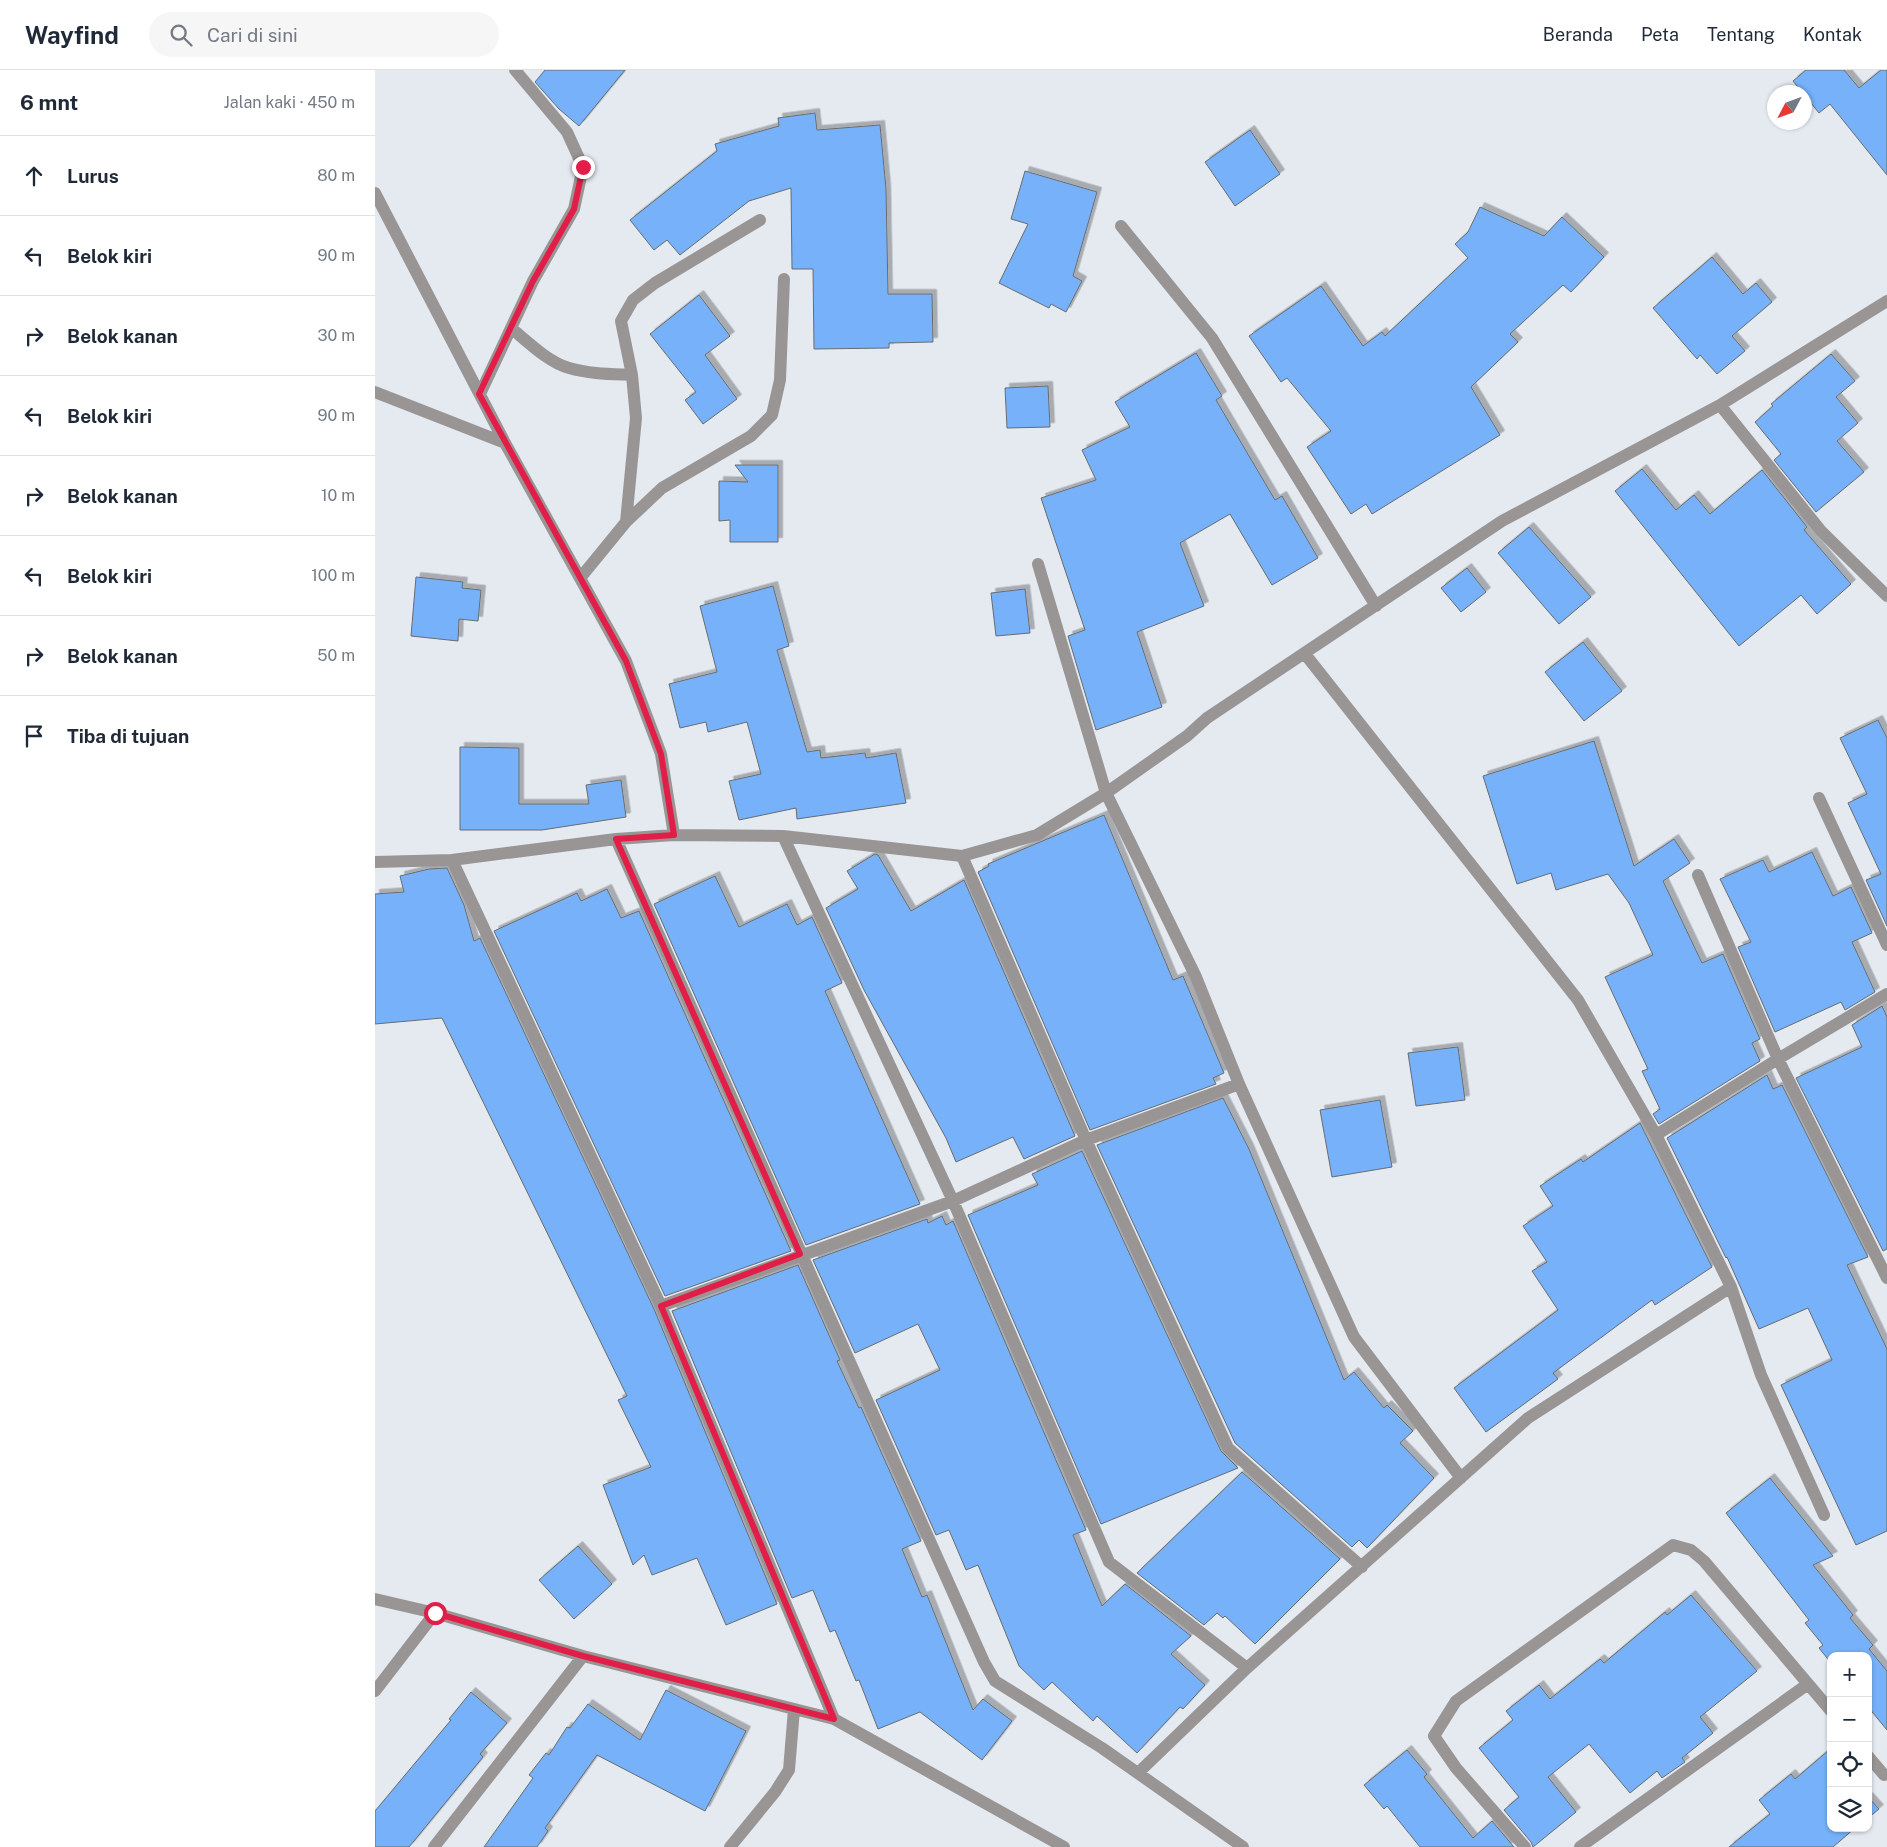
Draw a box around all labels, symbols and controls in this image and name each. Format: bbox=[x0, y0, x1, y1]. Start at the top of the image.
search box bbox=[149, 12, 499, 57]
text: Wayfind bbox=[25, 21, 119, 49]
icon: search bbox=[167, 21, 195, 49]
text: Cari di sini bbox=[207, 24, 298, 46]
text: Beranda bbox=[1543, 24, 1613, 45]
text: Peta bbox=[1641, 24, 1679, 45]
text: Tentang bbox=[1707, 24, 1775, 45]
text: Kontak bbox=[1803, 24, 1862, 45]
north arrow bbox=[1767, 85, 1812, 130]
text: 6 mnt bbox=[20, 90, 78, 115]
text: Jalan kaki · 450 m bbox=[224, 93, 355, 112]
route end bbox=[572, 156, 595, 179]
icon: ahead bbox=[20, 162, 48, 190]
text: Lurus bbox=[67, 165, 119, 187]
text: 80 m bbox=[317, 166, 355, 185]
icon: left bbox=[20, 242, 48, 270]
text: Belok kiri bbox=[67, 245, 152, 267]
text: 90 m bbox=[318, 246, 355, 265]
icon: right bbox=[20, 322, 48, 350]
text: Belok kanan bbox=[67, 325, 178, 347]
text: 30 m bbox=[318, 326, 355, 345]
icon: left bbox=[20, 402, 48, 430]
text: Belok kiri bbox=[67, 405, 152, 427]
text: 90 m bbox=[318, 406, 355, 425]
icon: right bbox=[20, 482, 48, 510]
text: Belok kanan bbox=[67, 485, 178, 507]
text: 10 m bbox=[321, 486, 355, 505]
icon: left bbox=[20, 562, 48, 590]
text: Belok kiri bbox=[67, 565, 152, 587]
text: 100 m bbox=[311, 566, 355, 585]
icon: right bbox=[20, 642, 48, 670]
text: Belok kanan bbox=[67, 645, 178, 667]
text: 50 m bbox=[317, 646, 355, 665]
icon: arrive bbox=[20, 722, 48, 750]
text: Tiba di tujuan bbox=[67, 725, 189, 747]
route start bbox=[424, 1602, 447, 1625]
map controls bbox=[1827, 1652, 1872, 1832]
button: + bbox=[1827, 1652, 1872, 1697]
button: − bbox=[1827, 1697, 1872, 1742]
button: locate bbox=[1827, 1742, 1872, 1787]
button: layers bbox=[1827, 1787, 1872, 1832]

